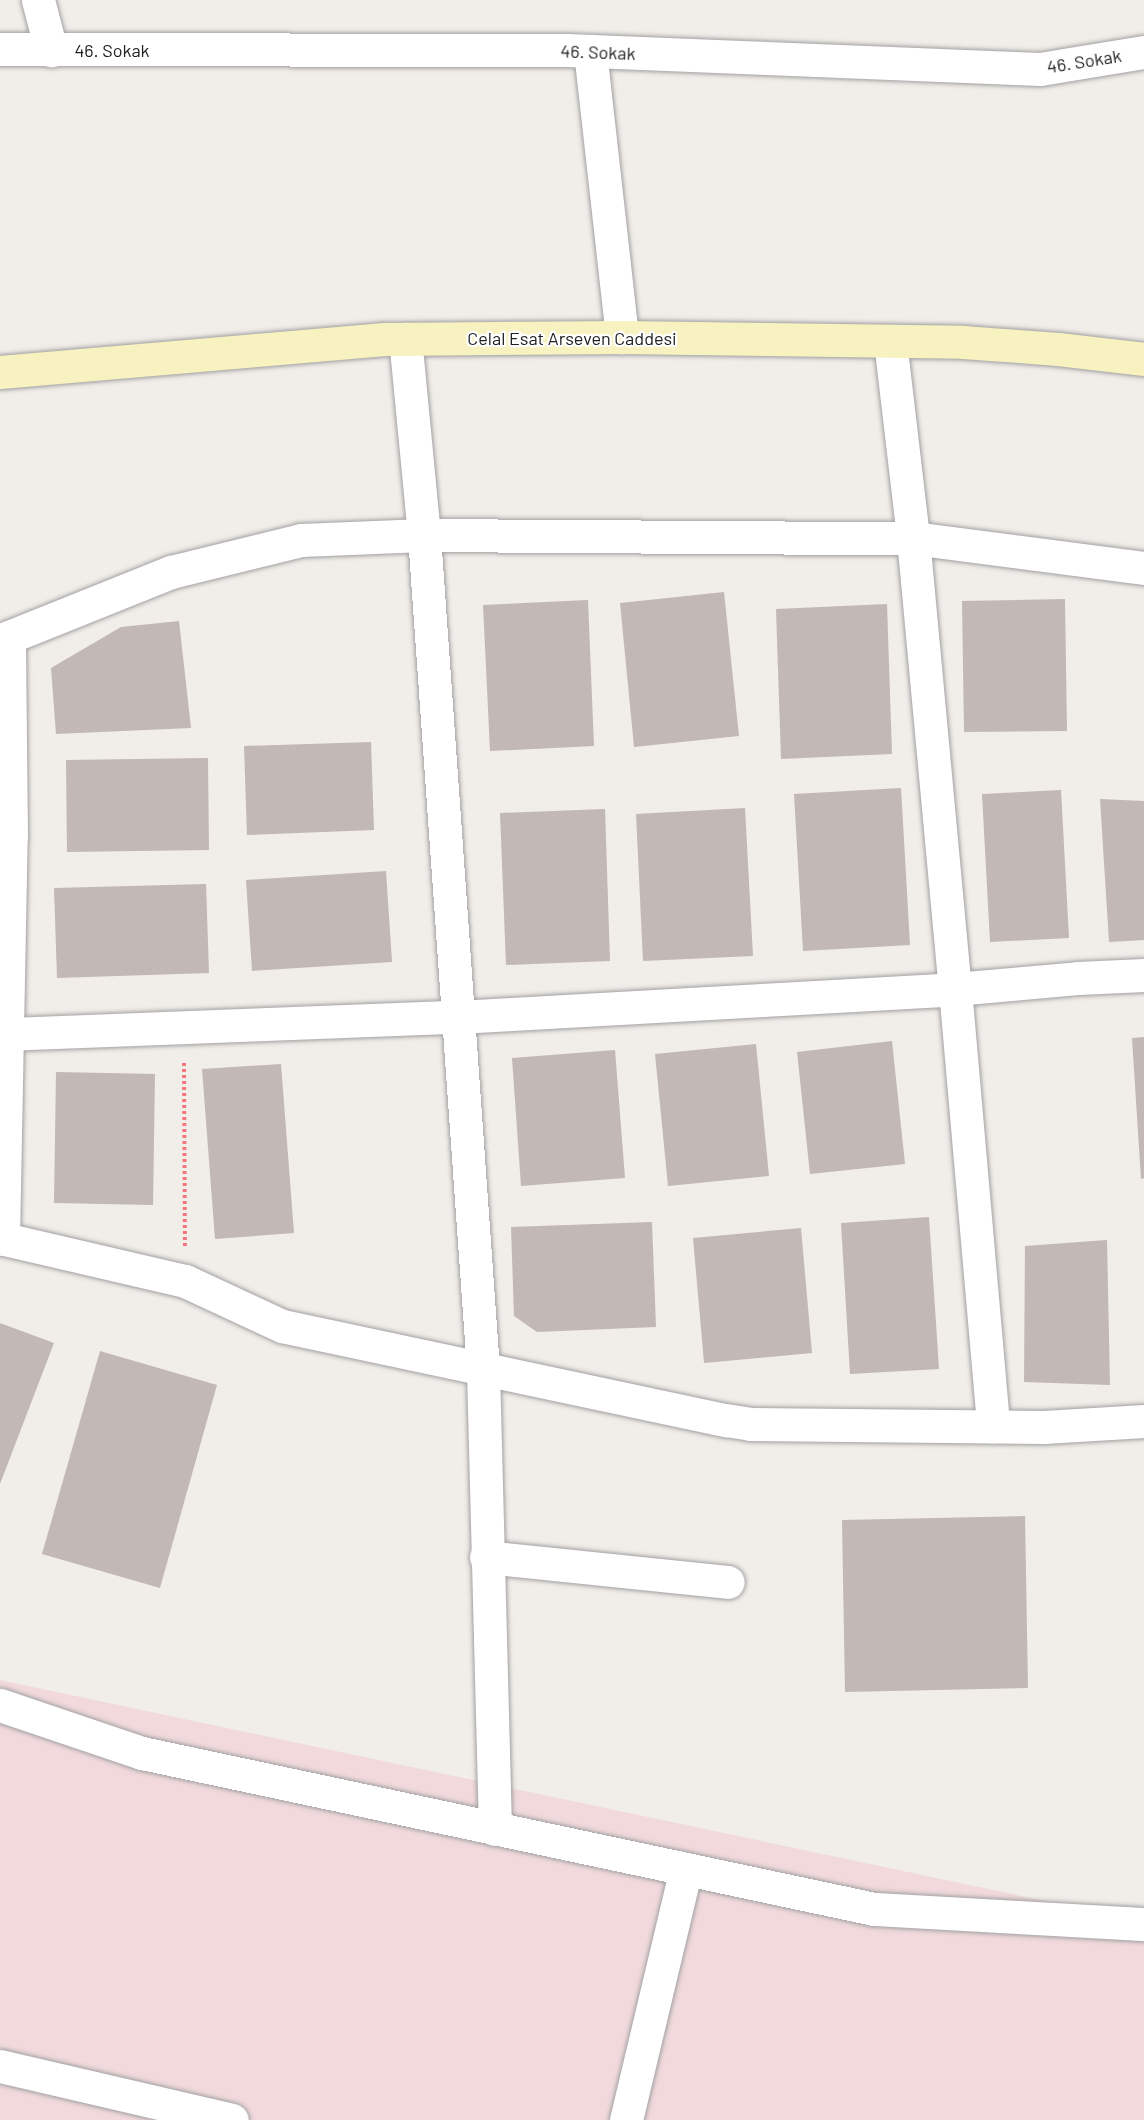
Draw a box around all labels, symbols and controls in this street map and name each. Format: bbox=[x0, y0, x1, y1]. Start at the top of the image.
street label: 46. Sokak bbox=[74, 39, 150, 61]
street label: 46. Sokak bbox=[560, 40, 636, 64]
street label: 46. Sokak bbox=[1045, 44, 1123, 78]
street label: Celal Esat Arseven Caddesi bbox=[467, 327, 677, 349]

